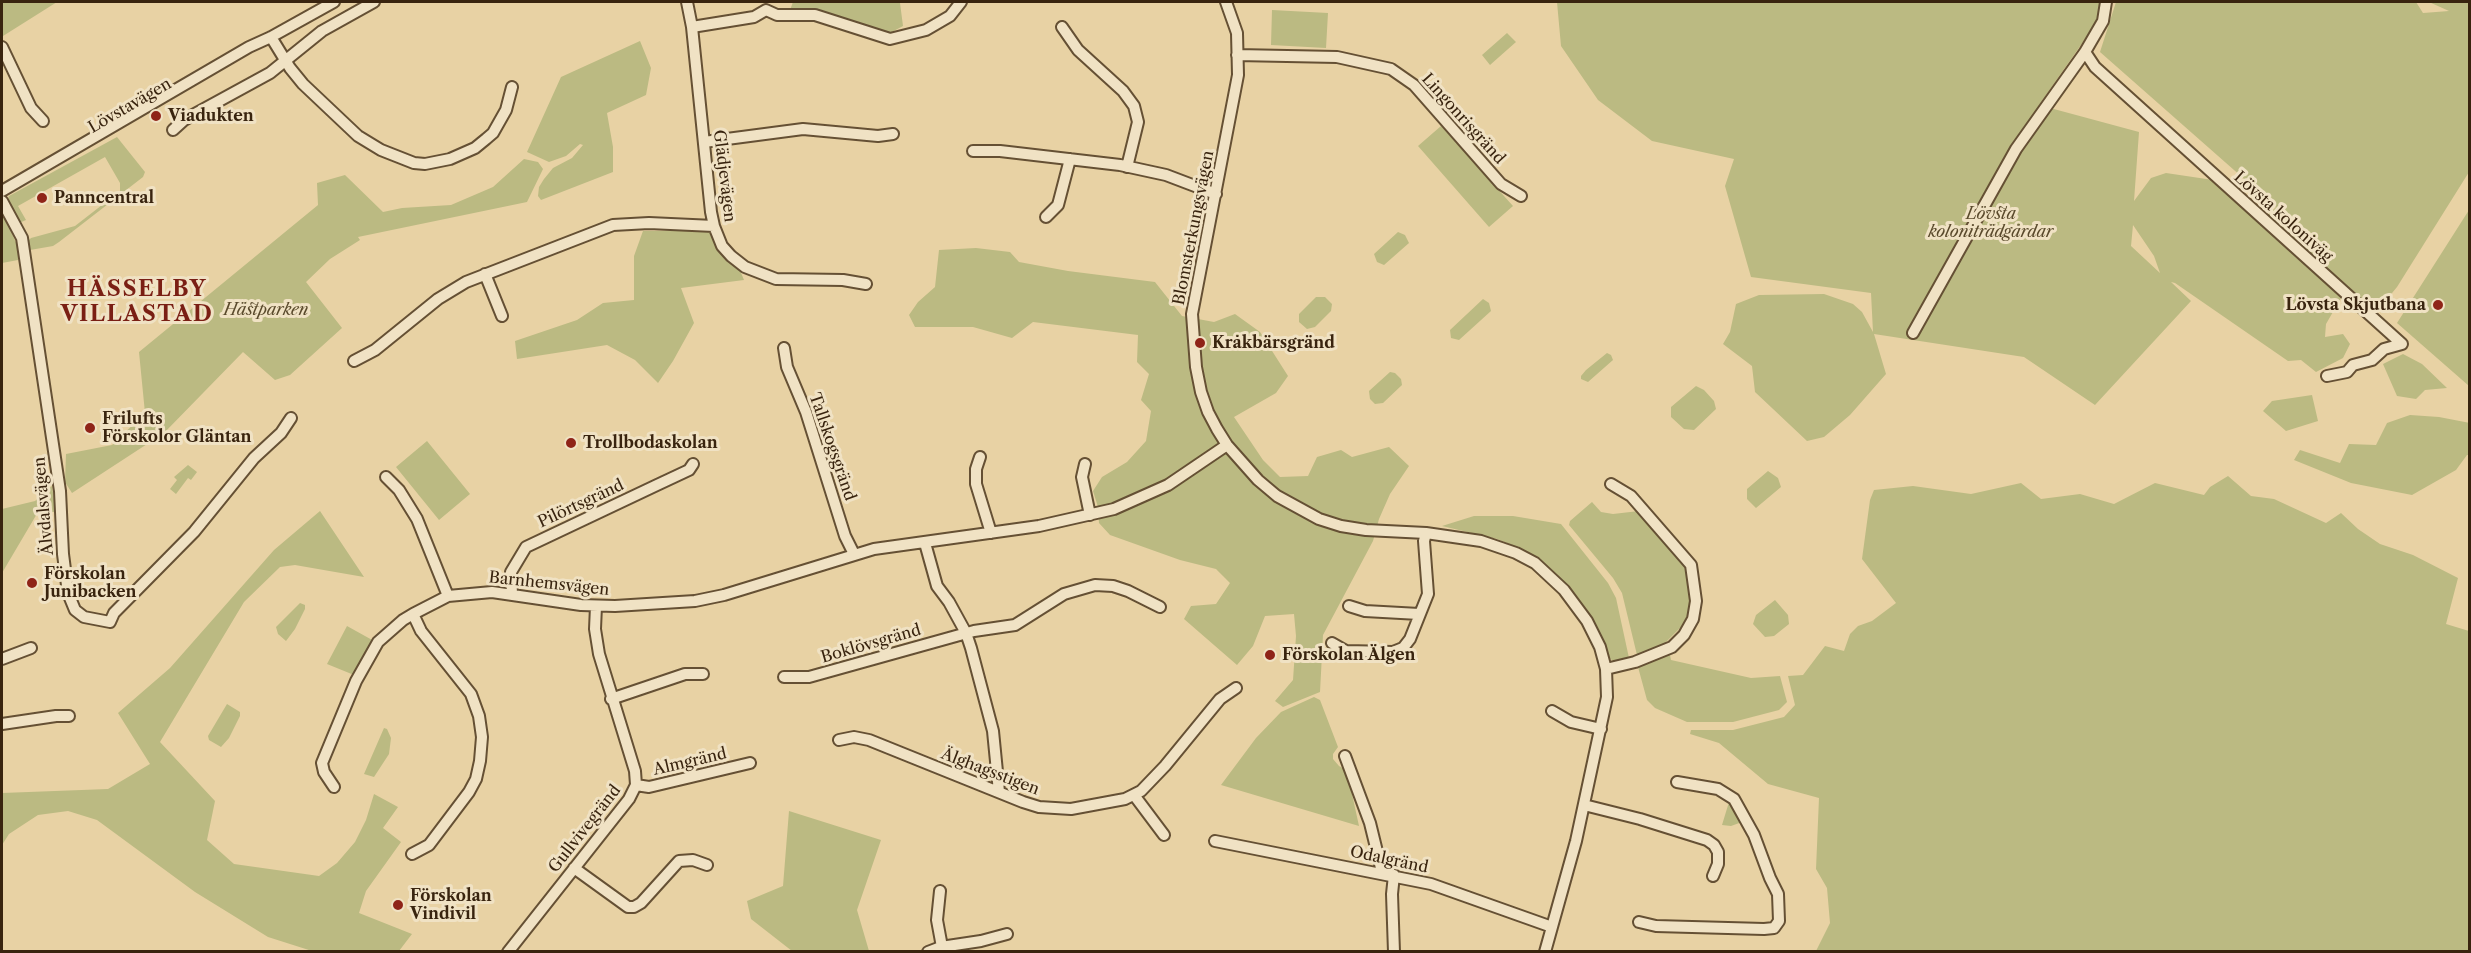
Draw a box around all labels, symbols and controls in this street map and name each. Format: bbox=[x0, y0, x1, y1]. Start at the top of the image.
street label: Lingonrisgränd bbox=[1417, 70, 1509, 168]
street label: Lövstavägen bbox=[85, 75, 175, 137]
place label: Viadukten bbox=[168, 106, 254, 126]
marker: Viadukten bbox=[149, 109, 163, 123]
street label: Glädjevägen bbox=[709, 129, 739, 223]
street label: Blomsterkungsvägen bbox=[1170, 149, 1218, 307]
street label: Lövsta koloniväg bbox=[2230, 168, 2336, 266]
place label: Panncentral bbox=[54, 188, 154, 208]
marker: Panncentral bbox=[35, 191, 49, 205]
park label: Lövsta koloniträdgårdar bbox=[1929, 204, 2053, 242]
district label: HÄSSELBY VILLASTAD bbox=[61, 277, 213, 328]
place label: Lövsta Skjutbana bbox=[2286, 295, 2426, 315]
marker: Lövsta Skjutbana bbox=[2431, 298, 2445, 312]
park label: Hästparken bbox=[224, 300, 308, 320]
place label: Kråkbärsgränd bbox=[1212, 333, 1335, 353]
marker: Kråkbärsgränd bbox=[1193, 336, 1207, 350]
street label: Tallskogsgränd bbox=[805, 391, 859, 503]
place label: Frilufts Förskolor Gläntan bbox=[102, 409, 252, 447]
marker: Frilufts Förskolor Gläntan bbox=[83, 421, 97, 435]
place label: Trollbodaskolan bbox=[583, 433, 718, 453]
marker: Trollbodaskolan bbox=[564, 436, 578, 450]
street label: Älvdalsvägen bbox=[30, 456, 58, 556]
street label: Pilörtsgränd bbox=[535, 476, 627, 532]
place label: Förskolan Junibacken bbox=[44, 564, 137, 602]
street label: Barnhemsvägen bbox=[488, 568, 610, 600]
marker: Förskolan Junibacken bbox=[25, 576, 39, 590]
street label: Boklövsgränd bbox=[819, 621, 923, 667]
place label: Förskolan Älgen bbox=[1282, 645, 1415, 665]
marker: Förskolan Älgen bbox=[1263, 648, 1277, 662]
street label: Almgränd bbox=[651, 744, 729, 780]
street label: Älghagsstigen bbox=[938, 744, 1042, 800]
street label: Gullvivegränd bbox=[545, 781, 625, 877]
street label: Odalgränd bbox=[1348, 842, 1430, 878]
place label: Förskolan Vindivil bbox=[410, 886, 492, 924]
marker: Förskolan Vindivil bbox=[391, 898, 405, 912]

